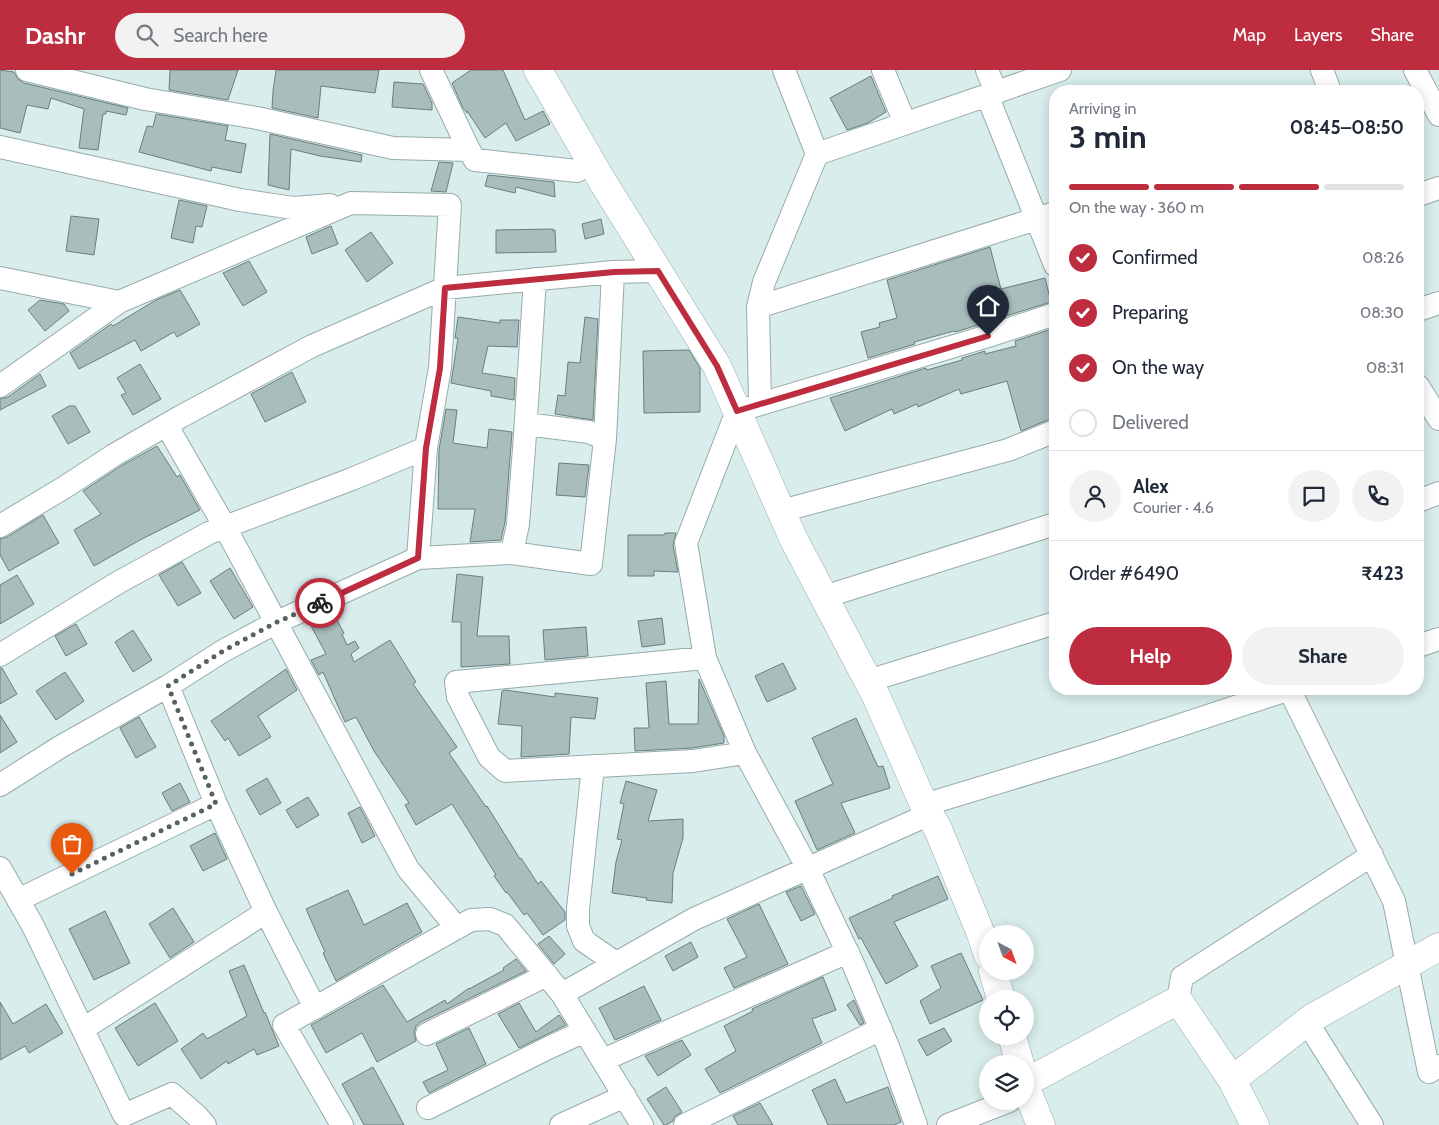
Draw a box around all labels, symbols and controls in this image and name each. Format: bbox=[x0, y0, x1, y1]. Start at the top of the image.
search box bbox=[115, 13, 465, 58]
text: Dashr bbox=[25, 21, 85, 50]
icon: search bbox=[133, 21, 161, 49]
text: Search here bbox=[173, 24, 268, 47]
text: Map bbox=[1233, 24, 1266, 46]
text: Layers bbox=[1294, 24, 1343, 46]
text: Share bbox=[1371, 24, 1414, 46]
text: Arriving in bbox=[1069, 99, 1136, 118]
text: 08:45–08:50 bbox=[1290, 116, 1404, 139]
text: 3 min bbox=[1069, 117, 1147, 156]
text: On the way · 360 m bbox=[1069, 198, 1204, 217]
icon: check bbox=[1069, 244, 1097, 272]
text: Confirmed bbox=[1112, 246, 1198, 269]
text: 08:26 bbox=[1362, 248, 1404, 267]
pin bbox=[967, 285, 1009, 336]
icon: home bbox=[974, 292, 1002, 320]
icon: check bbox=[1069, 299, 1097, 327]
text: Preparing bbox=[1112, 301, 1188, 324]
text: 08:30 bbox=[1360, 303, 1404, 322]
icon: check bbox=[1069, 354, 1097, 382]
text: On the way bbox=[1112, 356, 1204, 379]
text: 08:31 bbox=[1366, 358, 1404, 377]
text: Delivered bbox=[1112, 411, 1189, 434]
button: person bbox=[1069, 470, 1121, 522]
button: chat bbox=[1288, 470, 1340, 522]
button: phone bbox=[1352, 470, 1404, 522]
text: Alex bbox=[1133, 475, 1169, 498]
text: Courier · 4.6 bbox=[1133, 498, 1214, 517]
text: Order #6490 bbox=[1069, 562, 1179, 585]
text: ₹423 bbox=[1362, 562, 1404, 585]
courier bbox=[295, 578, 345, 628]
icon: bike bbox=[306, 589, 334, 617]
button: Help bbox=[1069, 627, 1232, 685]
button: Share bbox=[1242, 627, 1404, 685]
pin bbox=[51, 823, 93, 874]
icon: bag bbox=[58, 830, 86, 858]
north arrow bbox=[979, 925, 1034, 980]
map controls bbox=[979, 925, 1034, 1110]
button: locate bbox=[979, 990, 1034, 1045]
button: layers bbox=[979, 1055, 1034, 1110]

